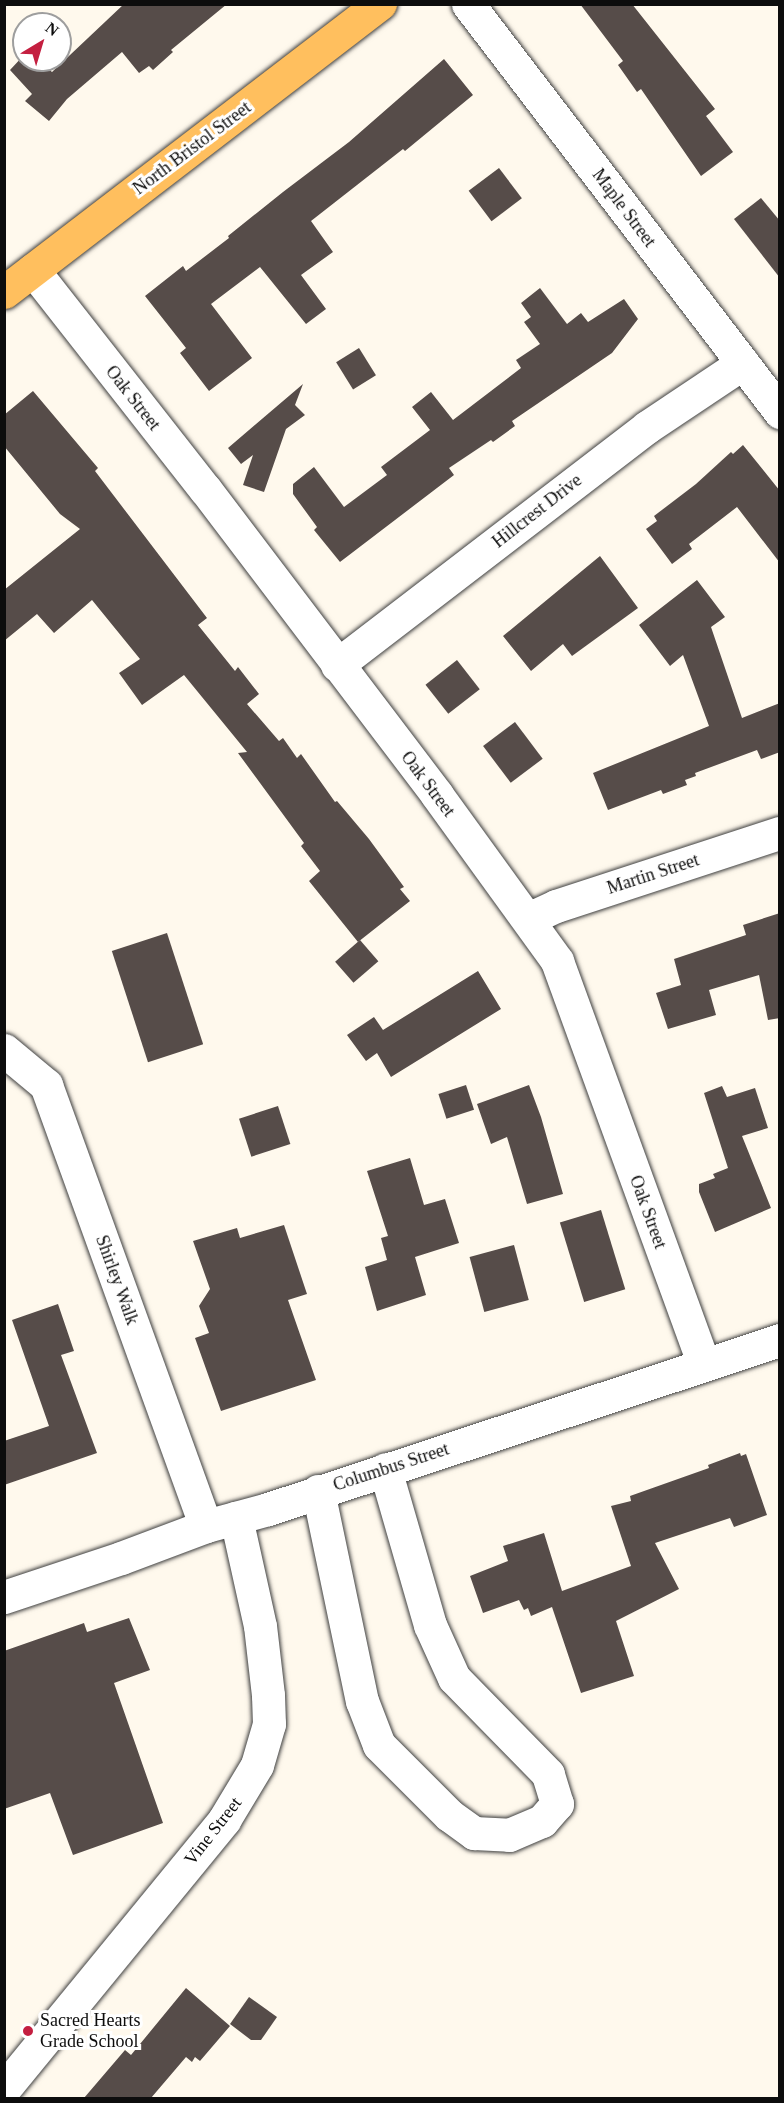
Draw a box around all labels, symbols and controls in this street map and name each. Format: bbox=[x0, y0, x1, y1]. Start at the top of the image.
north arrow bbox=[12, 12, 72, 72]
text: N bbox=[42, 19, 62, 39]
street label: North Bristol Street bbox=[129, 97, 255, 199]
street label: Maple Street bbox=[588, 165, 660, 251]
street label: Oak Street bbox=[101, 361, 165, 435]
street label: Hillcrest Drive bbox=[488, 469, 586, 553]
street label: Oak Street bbox=[396, 747, 460, 821]
street label: Martin Street bbox=[604, 849, 702, 899]
street label: Oak Street bbox=[625, 1172, 671, 1252]
street label: Shirley Walk bbox=[91, 1232, 143, 1328]
street label: Columbus Street bbox=[330, 1438, 452, 1496]
street label: Vine Street bbox=[180, 1793, 246, 1869]
place label: Sacred Hearts Grade School bbox=[40, 2010, 140, 2052]
marker: Sacred Hearts Grade School bbox=[21, 2024, 35, 2038]

